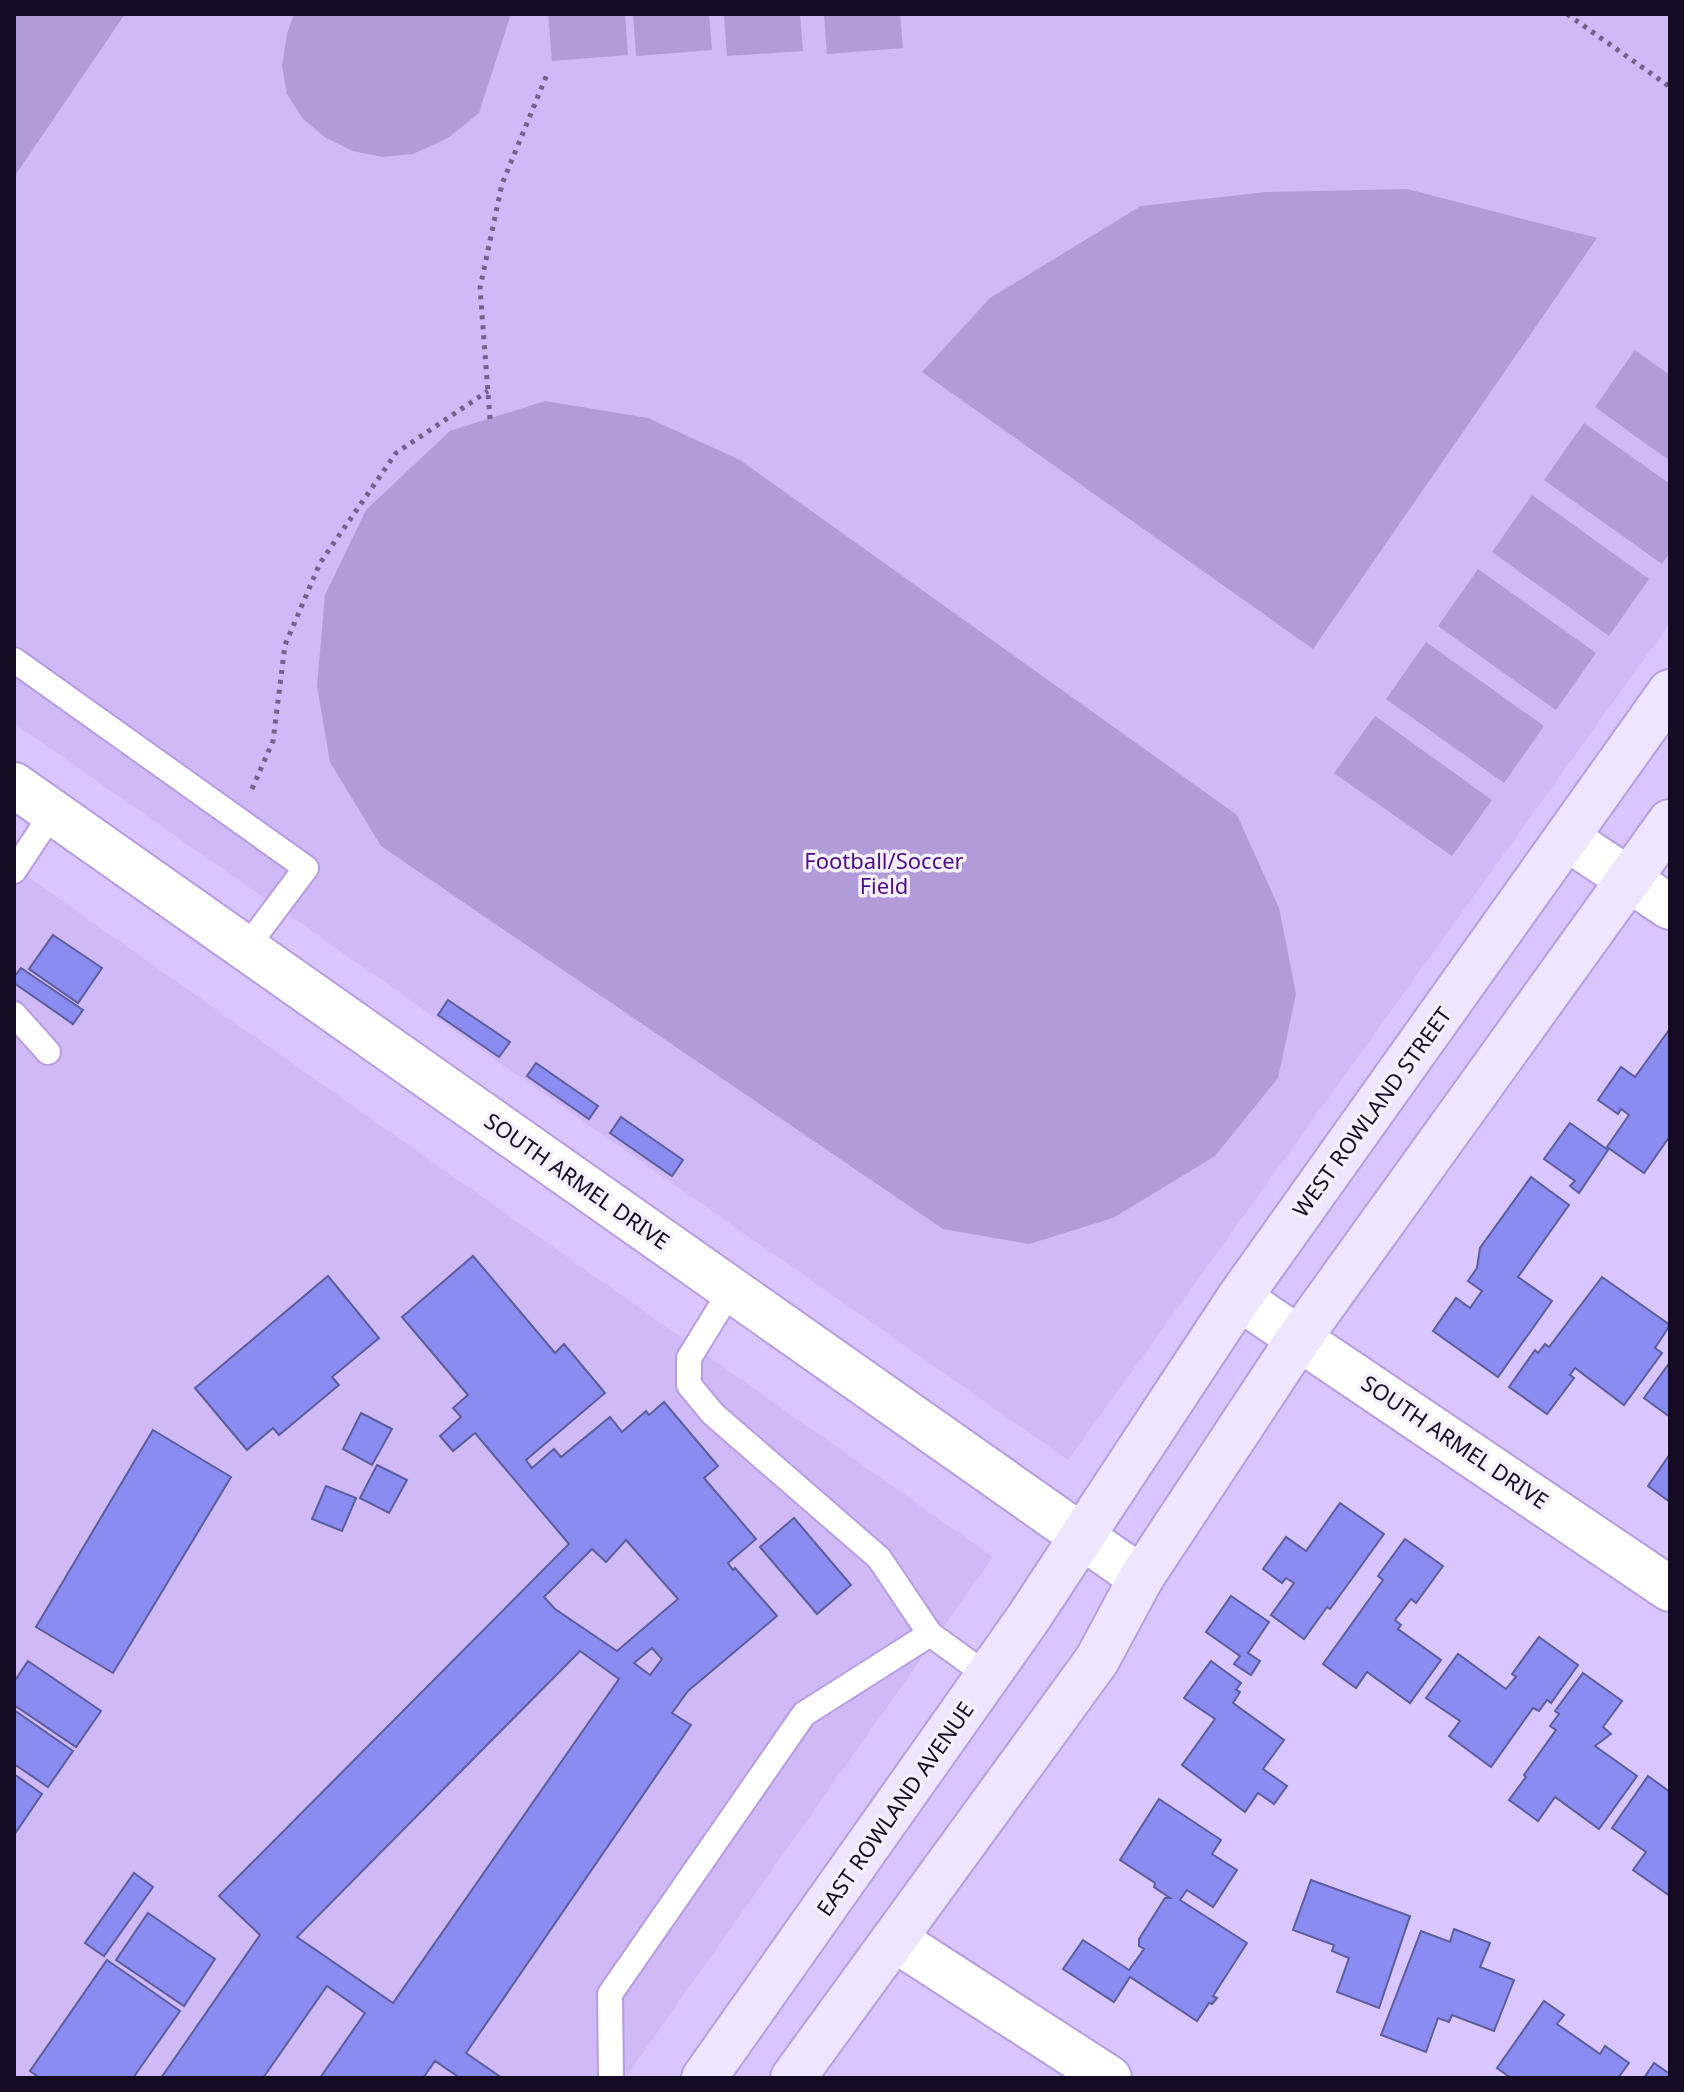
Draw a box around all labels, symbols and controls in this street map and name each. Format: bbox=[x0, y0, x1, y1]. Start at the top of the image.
park label: Football/Soccer Field bbox=[804, 845, 964, 900]
street label: WEST ROWLAND STREET bbox=[1285, 1000, 1458, 1222]
street label: SOUTH ARMEL DRIVE bbox=[479, 1105, 676, 1255]
street label: SOUTH ARMEL DRIVE bbox=[1356, 1367, 1555, 1515]
street label: EAST ROWLAND AVENUE bbox=[809, 1695, 980, 1922]

